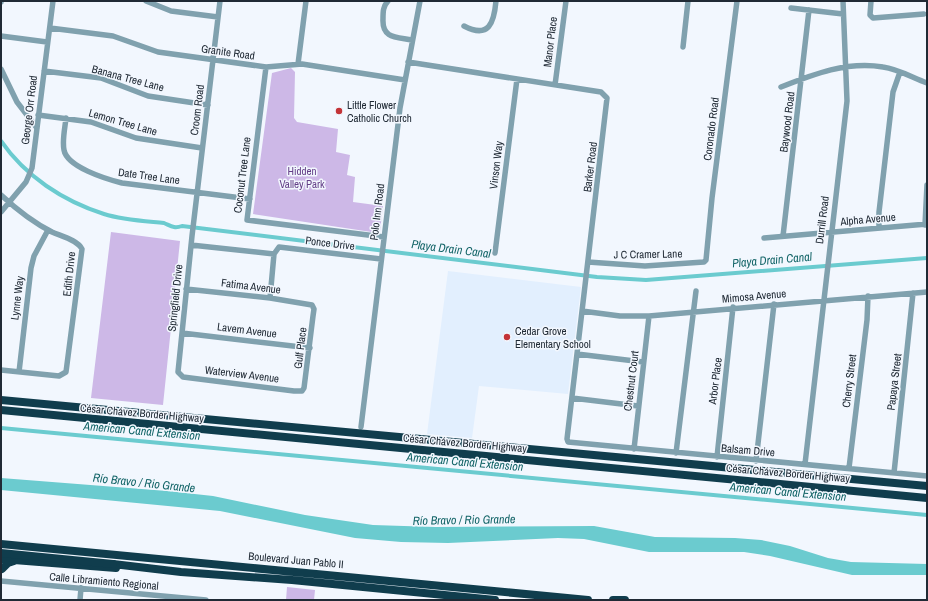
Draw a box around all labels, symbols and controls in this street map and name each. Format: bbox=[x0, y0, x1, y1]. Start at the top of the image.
street label: Manor Place bbox=[540, 16, 560, 68]
street label: Granite Road bbox=[200, 41, 256, 63]
street label: Banana Tree Lane bbox=[90, 62, 166, 94]
street label: George Orr Road bbox=[18, 75, 40, 145]
street label: Croom Road bbox=[187, 84, 207, 136]
street label: Baywood Road bbox=[776, 91, 798, 153]
street label: Coronado Road bbox=[700, 97, 722, 161]
place label: Little Flower Catholic Church bbox=[347, 98, 412, 125]
street label: Lemon Tree Lane bbox=[87, 106, 159, 138]
marker: Little Flower Catholic Church bbox=[334, 106, 344, 116]
street label: Coconut Tree Lane bbox=[230, 136, 254, 214]
street label: Vinson Way bbox=[486, 140, 506, 190]
street label: Barker Road bbox=[580, 141, 600, 193]
park label: Hidden Valley Park bbox=[280, 164, 325, 191]
street label: Date Tree Lane bbox=[117, 165, 181, 187]
street label: Polo Inn Road bbox=[367, 183, 387, 241]
street label: Durrill Road bbox=[812, 195, 832, 245]
street label: Alpha Avenue bbox=[839, 210, 896, 228]
street label: Ponce Drive bbox=[305, 233, 355, 253]
water label: Playa Drain Canal bbox=[410, 236, 492, 262]
street label: J C Cramer Lane bbox=[614, 246, 682, 262]
water label: Playa Drain Canal bbox=[732, 248, 813, 271]
street label: Edith Drive bbox=[60, 251, 78, 297]
street label: Springfield Drive bbox=[165, 264, 185, 332]
street label: Lynne Way bbox=[7, 275, 27, 321]
street label: Fatima Avenue bbox=[220, 275, 282, 297]
street label: Mimosa Avenue bbox=[721, 286, 787, 306]
street label: Lavern Avenue bbox=[216, 319, 278, 341]
place label: Cedar Grove Elementary School bbox=[515, 324, 591, 351]
street label: Gulf Place bbox=[291, 326, 309, 370]
marker: Cedar Grove Elementary School bbox=[502, 332, 512, 342]
street label: Chestnut Court bbox=[620, 350, 642, 412]
street label: Papaya Street bbox=[884, 352, 904, 411]
street label: Cherry Street bbox=[839, 353, 859, 408]
street label: Arbor Place bbox=[705, 357, 725, 406]
street label: Waterview Avenue bbox=[204, 362, 280, 386]
street label: César Chávez Border Highway bbox=[79, 401, 205, 425]
water label: American Canal Extension bbox=[82, 418, 201, 444]
street label: César Chávez Border Highway bbox=[402, 431, 528, 455]
street label: Balsam Drive bbox=[720, 441, 776, 459]
water label: American Canal Extension bbox=[405, 449, 524, 475]
street label: César Chávez Border Highway bbox=[725, 461, 851, 485]
water label: Río Bravo / Rio Grande bbox=[92, 470, 196, 496]
water label: American Canal Extension bbox=[728, 479, 847, 505]
water label: Río Bravo / Rio Grande bbox=[412, 511, 516, 529]
street label: Boulevard Juan Pablo II bbox=[248, 549, 344, 571]
street label: Calle Libramiento Regional bbox=[49, 569, 159, 593]

